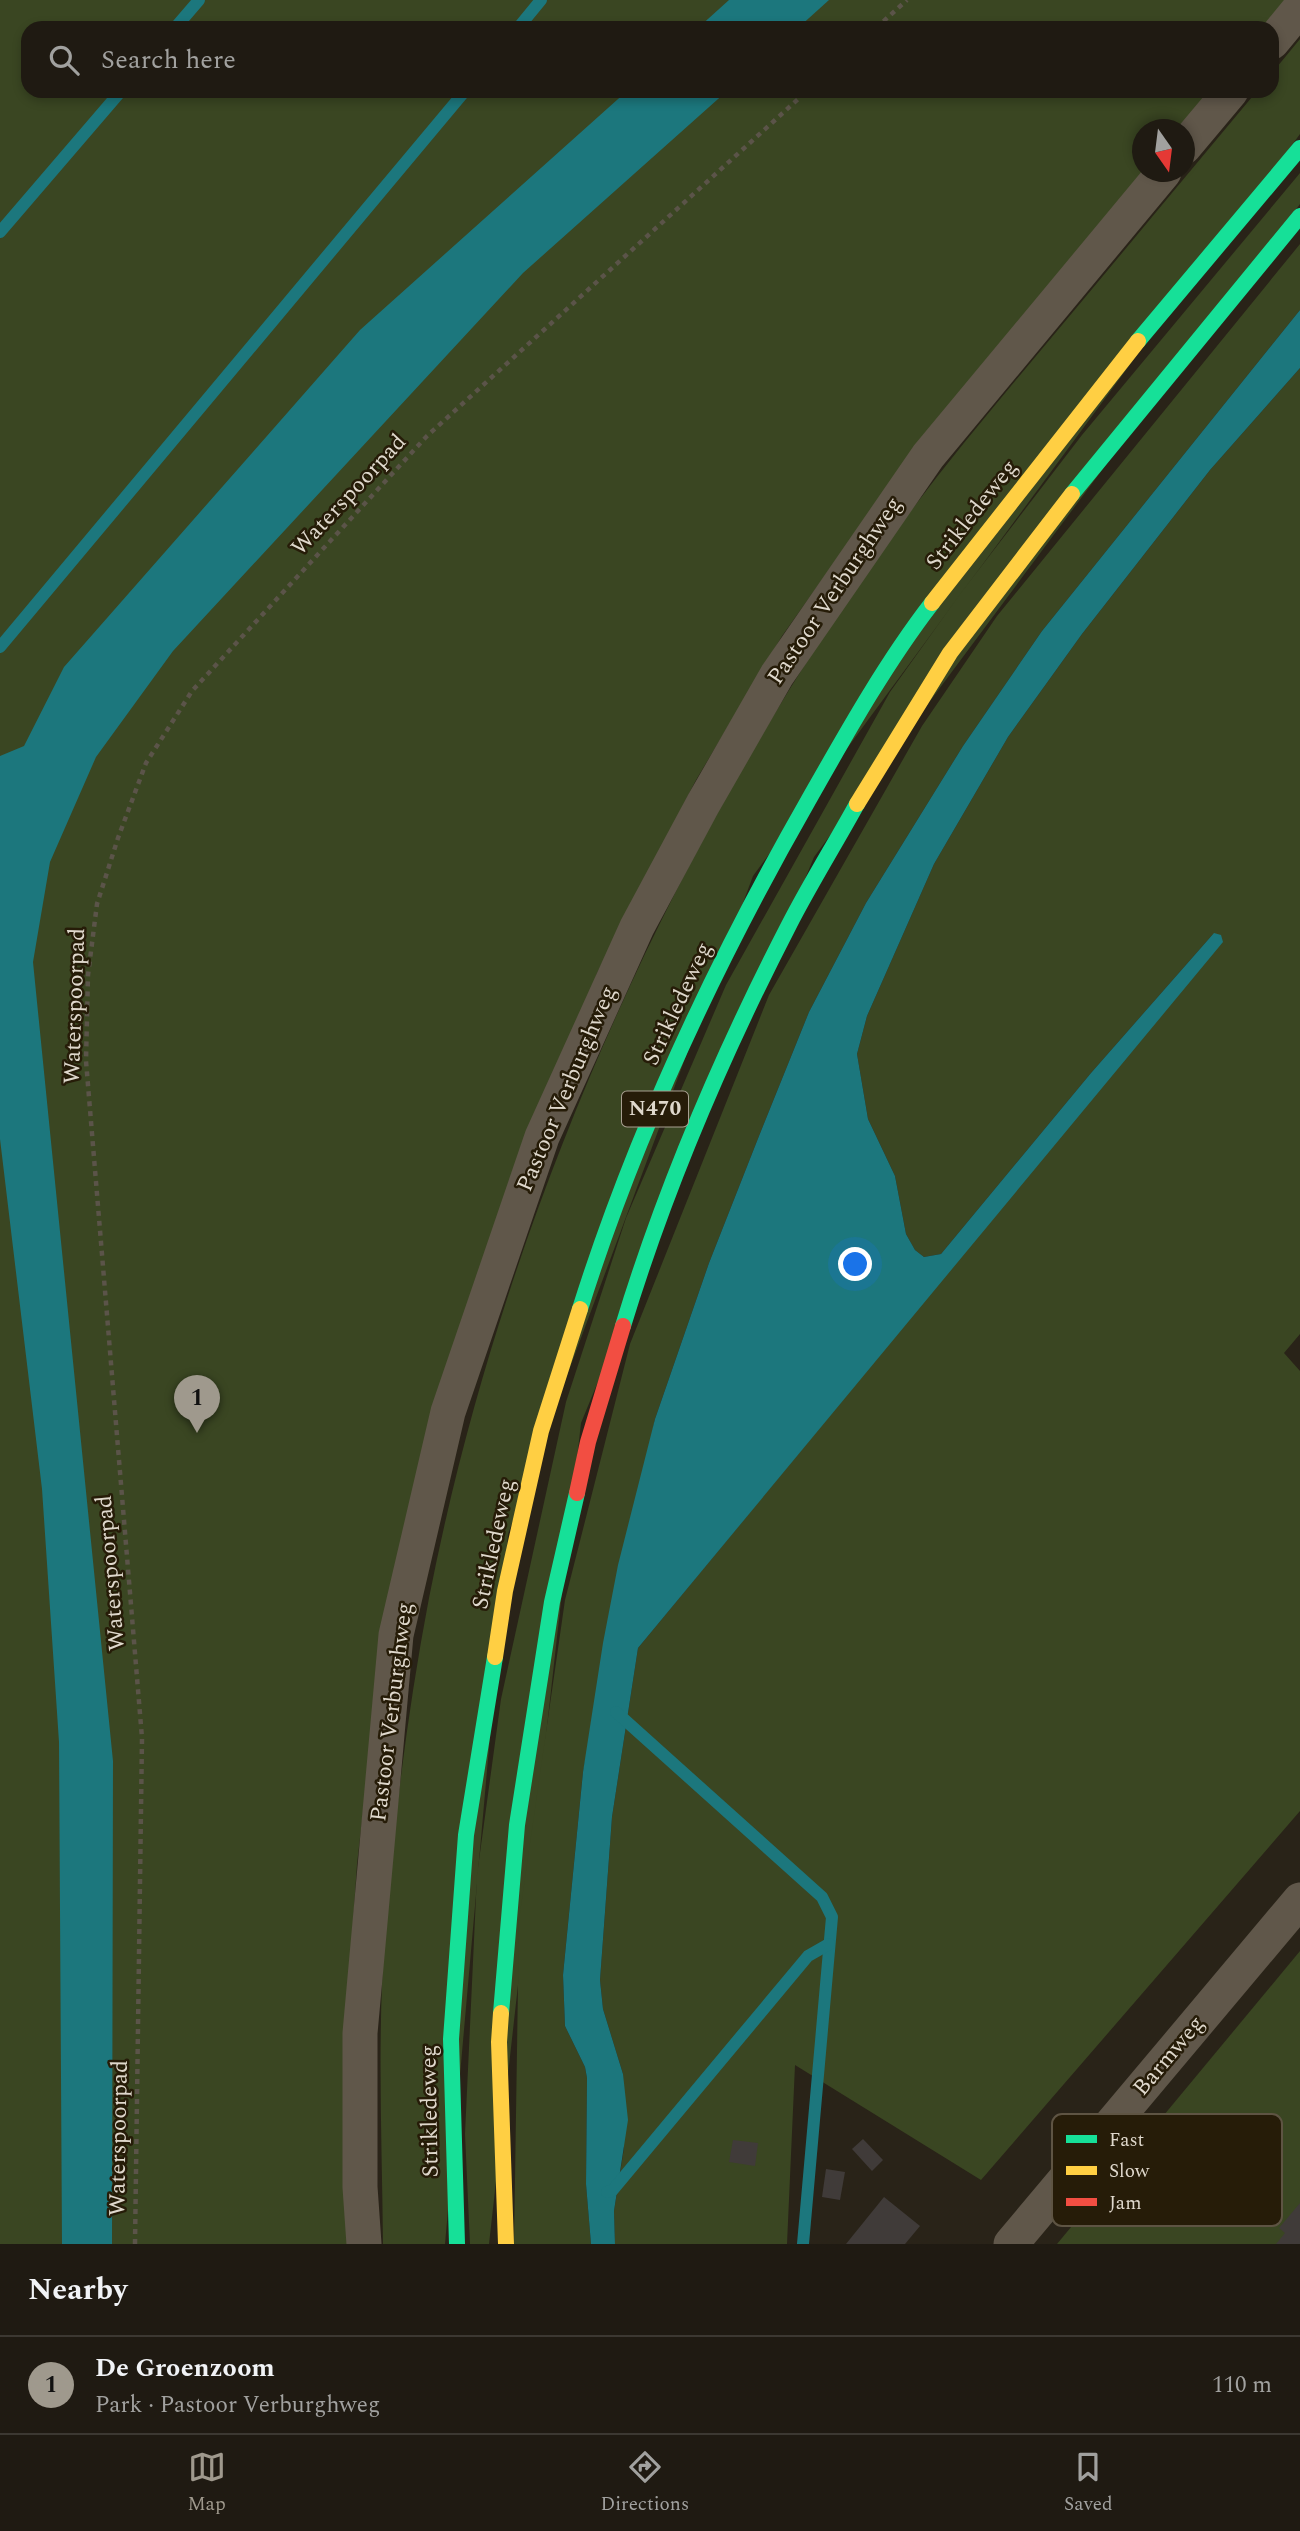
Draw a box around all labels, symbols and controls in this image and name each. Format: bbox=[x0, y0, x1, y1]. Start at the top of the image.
search box bbox=[21, 21, 1279, 98]
text: Search here bbox=[101, 40, 236, 80]
icon: search bbox=[45, 41, 83, 79]
north arrow bbox=[1132, 119, 1195, 182]
street label: Waterspoorpad bbox=[283, 426, 415, 564]
street label: Strikledeweg bbox=[917, 452, 1027, 578]
street label: Pastoor Verburghweg bbox=[759, 490, 911, 692]
street label: Waterspoorpad bbox=[55, 927, 95, 1085]
street label: Strikledeweg bbox=[634, 936, 722, 1072]
street label: Pastoor Verburghweg bbox=[508, 981, 626, 1197]
road number: N470 bbox=[622, 1092, 688, 1126]
your location bbox=[838, 1247, 872, 1281]
pin: 1 bbox=[174, 1375, 220, 1433]
street label: Strikledeweg bbox=[463, 1475, 525, 1613]
street label: Waterspoorpad bbox=[87, 1494, 135, 1652]
street label: Pastoor Verburghweg bbox=[361, 1600, 423, 1824]
street label: Barmweg bbox=[1125, 2008, 1213, 2104]
street label: Strikledeweg bbox=[411, 2044, 449, 2178]
street label: Waterspoorpad bbox=[100, 2059, 138, 2216]
legend bbox=[1052, 2114, 1282, 2226]
text: Fast bbox=[1109, 2126, 1145, 2155]
text: Slow bbox=[1109, 2157, 1150, 2186]
text: Jam bbox=[1109, 2189, 1141, 2218]
text: Nearby bbox=[28, 2267, 127, 2313]
text: De Groenzoom bbox=[95, 2348, 275, 2388]
text: 1 bbox=[45, 2368, 57, 2403]
text: 110 m bbox=[1212, 2368, 1272, 2403]
text: Park · Pastoor Verburghweg bbox=[95, 2388, 380, 2423]
tab: Map bbox=[187, 2448, 226, 2519]
tab: Directions bbox=[600, 2448, 689, 2519]
tab: Saved bbox=[1064, 2448, 1113, 2519]

